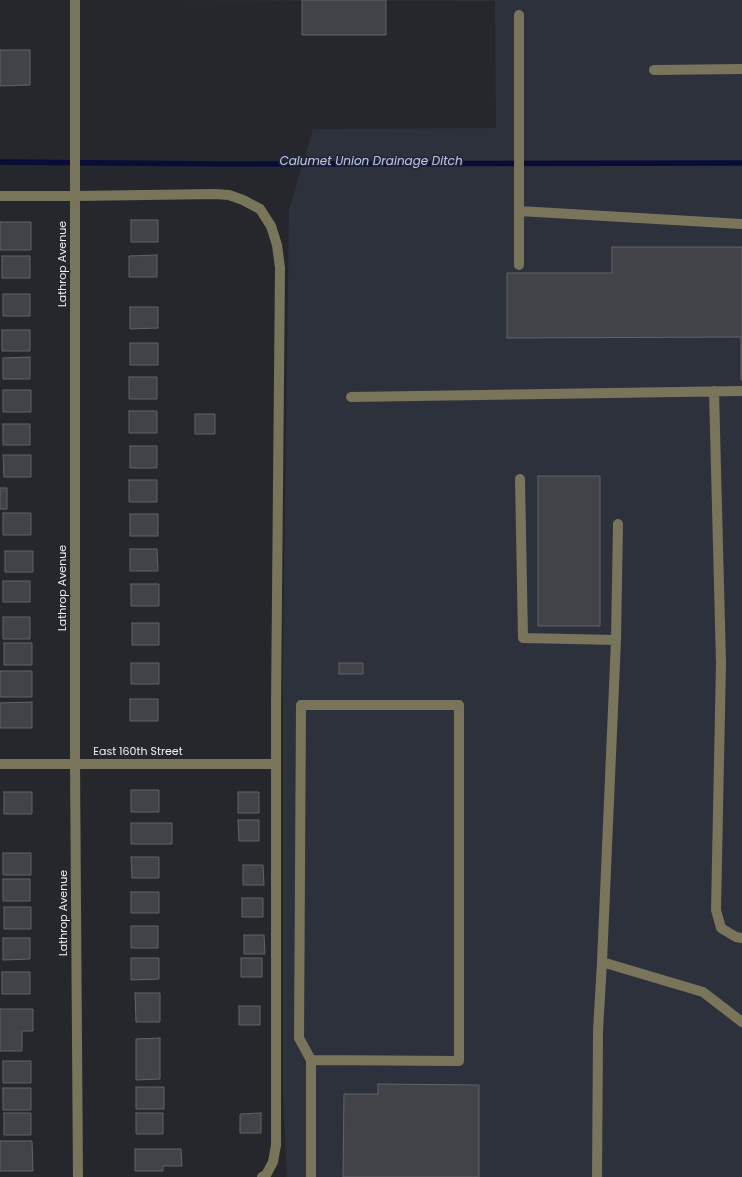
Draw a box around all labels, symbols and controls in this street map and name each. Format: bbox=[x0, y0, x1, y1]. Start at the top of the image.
water label: Calumet Union Drainage Ditch bbox=[279, 155, 463, 169]
street label: Lathrop Avenue bbox=[56, 221, 70, 307]
street label: Lathrop Avenue bbox=[56, 545, 70, 631]
street label: East 160th Street bbox=[93, 745, 183, 759]
street label: Lathrop Avenue bbox=[57, 870, 71, 956]

